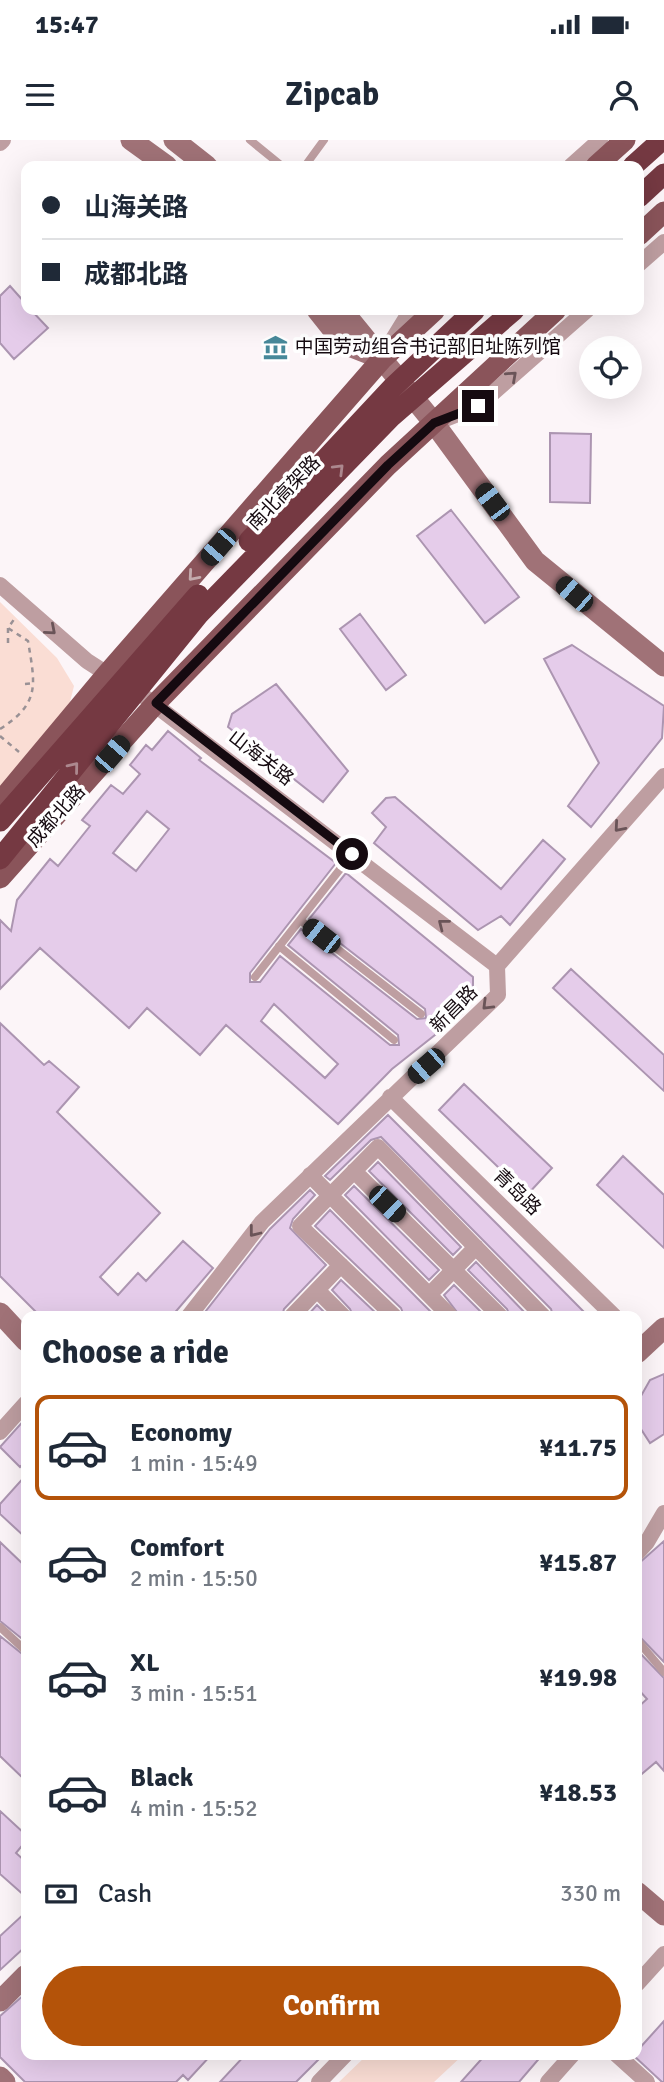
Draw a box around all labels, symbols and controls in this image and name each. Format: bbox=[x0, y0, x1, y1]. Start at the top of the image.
text: 15:47 bbox=[35, 9, 99, 41]
text: Zipcab bbox=[285, 75, 379, 114]
icon: menu bbox=[21, 76, 59, 114]
icon: person bbox=[605, 76, 643, 114]
text: 山海关路 bbox=[84, 192, 188, 224]
text: 成都北路 bbox=[84, 259, 188, 291]
museum icon: 中国劳动组合书记部旧址陈列馆 bbox=[261, 333, 289, 361]
place label: 中国劳动组合书记部旧址陈列馆 bbox=[295, 335, 561, 359]
map controls bbox=[579, 336, 642, 399]
button: locate bbox=[579, 336, 642, 399]
one-way arrow bbox=[504, 372, 517, 384]
route end bbox=[462, 390, 494, 422]
street label: 南北高架路 bbox=[242, 450, 326, 536]
one-way arrow bbox=[330, 465, 343, 478]
car bbox=[471, 479, 514, 525]
car bbox=[197, 524, 240, 570]
one-way arrow bbox=[188, 568, 201, 581]
car bbox=[552, 572, 597, 616]
one-way arrow bbox=[43, 622, 56, 634]
street label: 山海关路 bbox=[224, 725, 298, 791]
car bbox=[91, 731, 134, 777]
one-way arrow bbox=[65, 763, 78, 775]
street label: 成都北路 bbox=[22, 780, 90, 852]
one-way arrow bbox=[615, 819, 627, 832]
route start bbox=[336, 838, 368, 870]
car bbox=[298, 915, 345, 957]
one-way arrow bbox=[439, 920, 451, 933]
street label: 新昌路 bbox=[425, 980, 483, 1038]
one-way arrow bbox=[483, 996, 496, 1009]
car bbox=[404, 1044, 449, 1088]
street label: 青岛路 bbox=[488, 1164, 546, 1220]
car bbox=[365, 1182, 410, 1226]
one-way arrow bbox=[250, 1224, 263, 1236]
text: Choose a ride bbox=[42, 1333, 229, 1372]
icon: car bbox=[46, 1416, 109, 1479]
text: Economy bbox=[130, 1417, 232, 1449]
text: ¥11.75 bbox=[539, 1432, 617, 1464]
text: 1 min · 15:49 bbox=[130, 1449, 258, 1478]
icon: car bbox=[46, 1531, 109, 1594]
text: Comfort bbox=[130, 1532, 224, 1564]
text: ¥15.87 bbox=[539, 1547, 617, 1579]
text: 2 min · 15:50 bbox=[130, 1564, 258, 1593]
icon: car bbox=[46, 1646, 109, 1709]
text: XL bbox=[130, 1647, 160, 1679]
text: ¥19.98 bbox=[539, 1662, 617, 1694]
text: 3 min · 15:51 bbox=[130, 1679, 258, 1708]
icon: car bbox=[46, 1761, 109, 1824]
text: Black bbox=[130, 1762, 193, 1794]
text: ¥18.53 bbox=[539, 1777, 617, 1809]
text: 4 min · 15:52 bbox=[130, 1794, 258, 1823]
icon: cash bbox=[42, 1875, 80, 1913]
text: Cash bbox=[98, 1878, 152, 1910]
text: 330 m bbox=[560, 1879, 621, 1908]
button: Confirm bbox=[42, 1966, 621, 2046]

